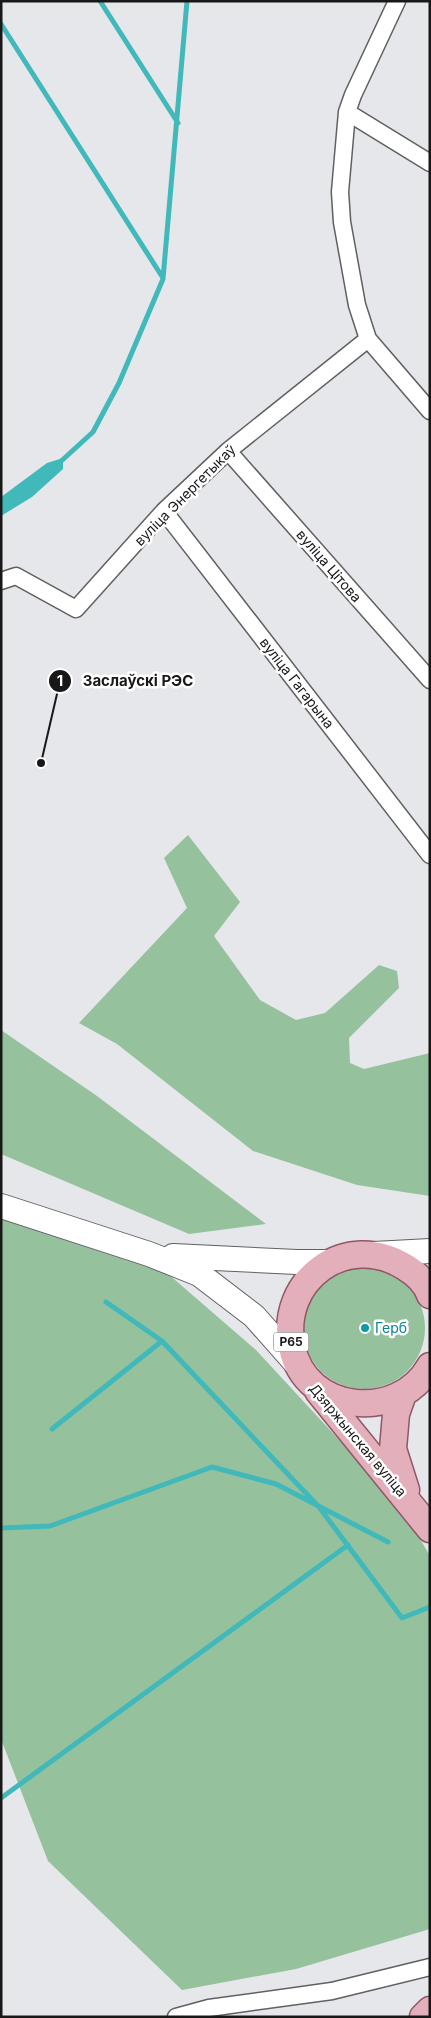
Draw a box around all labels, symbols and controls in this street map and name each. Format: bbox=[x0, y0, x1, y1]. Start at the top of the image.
street label: вуліца Энергетыкаў bbox=[130, 440, 239, 549]
street label: вуліца Цітова bbox=[293, 526, 366, 605]
street label: вуліца Гагарына bbox=[257, 634, 338, 732]
callout: Заслаўскі РЭС bbox=[48, 666, 203, 696]
text: 1 bbox=[57, 671, 63, 690]
text: Заслаўскі РЭС bbox=[83, 671, 193, 690]
place label: Герб bbox=[375, 1319, 407, 1336]
marker: Герб bbox=[359, 1322, 371, 1334]
road number: Р65 bbox=[274, 1332, 308, 1351]
street label: Дзяржынская вуліца bbox=[306, 1380, 411, 1500]

